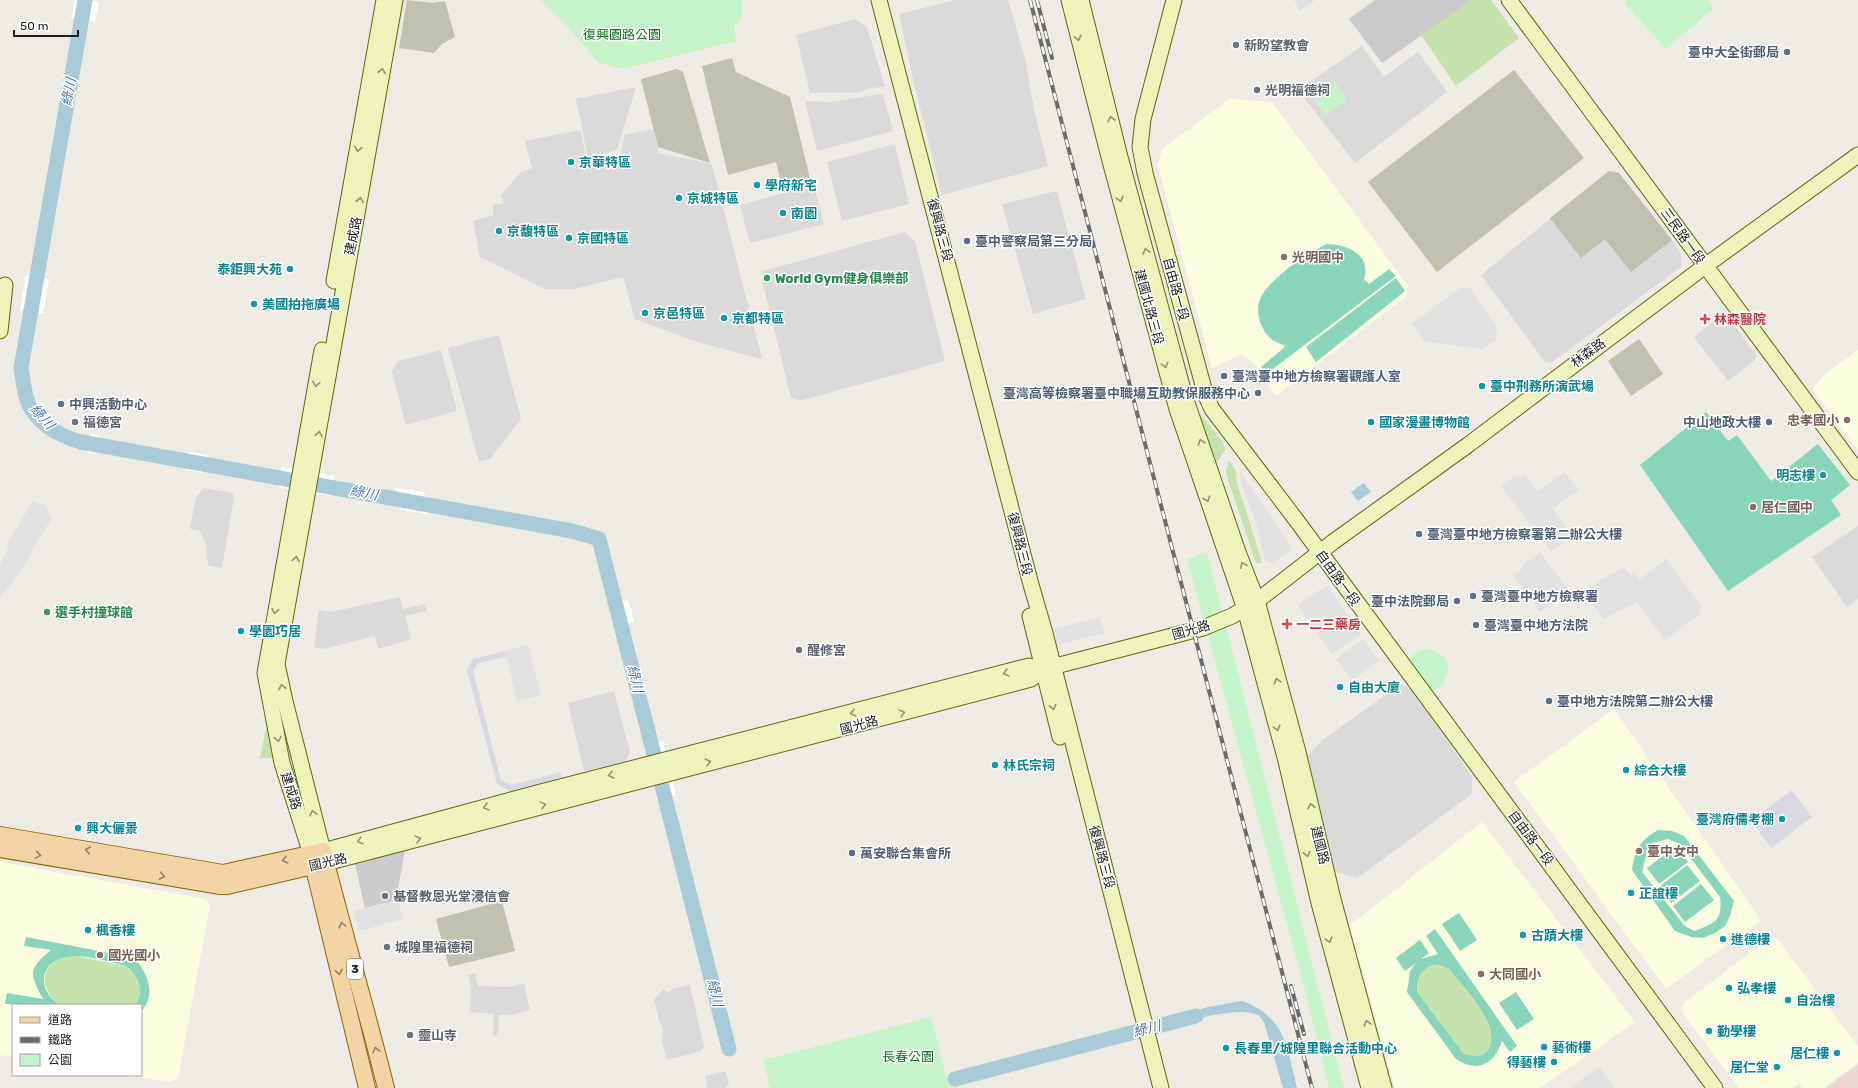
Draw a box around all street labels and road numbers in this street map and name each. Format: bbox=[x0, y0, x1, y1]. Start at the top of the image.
street label: 復興路三段 bbox=[924, 197, 956, 263]
street label: 三民路一段 bbox=[1658, 205, 1708, 267]
street label: 建成路 bbox=[342, 215, 364, 257]
street label: 自由路一段 bbox=[1160, 256, 1192, 322]
street label: 建國北路三段 bbox=[1132, 267, 1166, 347]
street label: 林森路 bbox=[1568, 335, 1608, 371]
street label: 復興路三段 bbox=[1005, 511, 1035, 577]
street label: 自由路一段 bbox=[1313, 547, 1363, 609]
street label: 國光路 bbox=[1170, 617, 1212, 643]
street label: 國光路 bbox=[838, 713, 880, 737]
street label: 建成路 bbox=[278, 770, 304, 812]
street label: 自由路一段 bbox=[1505, 808, 1557, 868]
street label: 復興路三段 bbox=[1086, 824, 1118, 890]
street label: 建國路 bbox=[1308, 824, 1332, 866]
street label: 國光路 bbox=[307, 850, 349, 874]
road number: 3 bbox=[347, 959, 363, 979]

